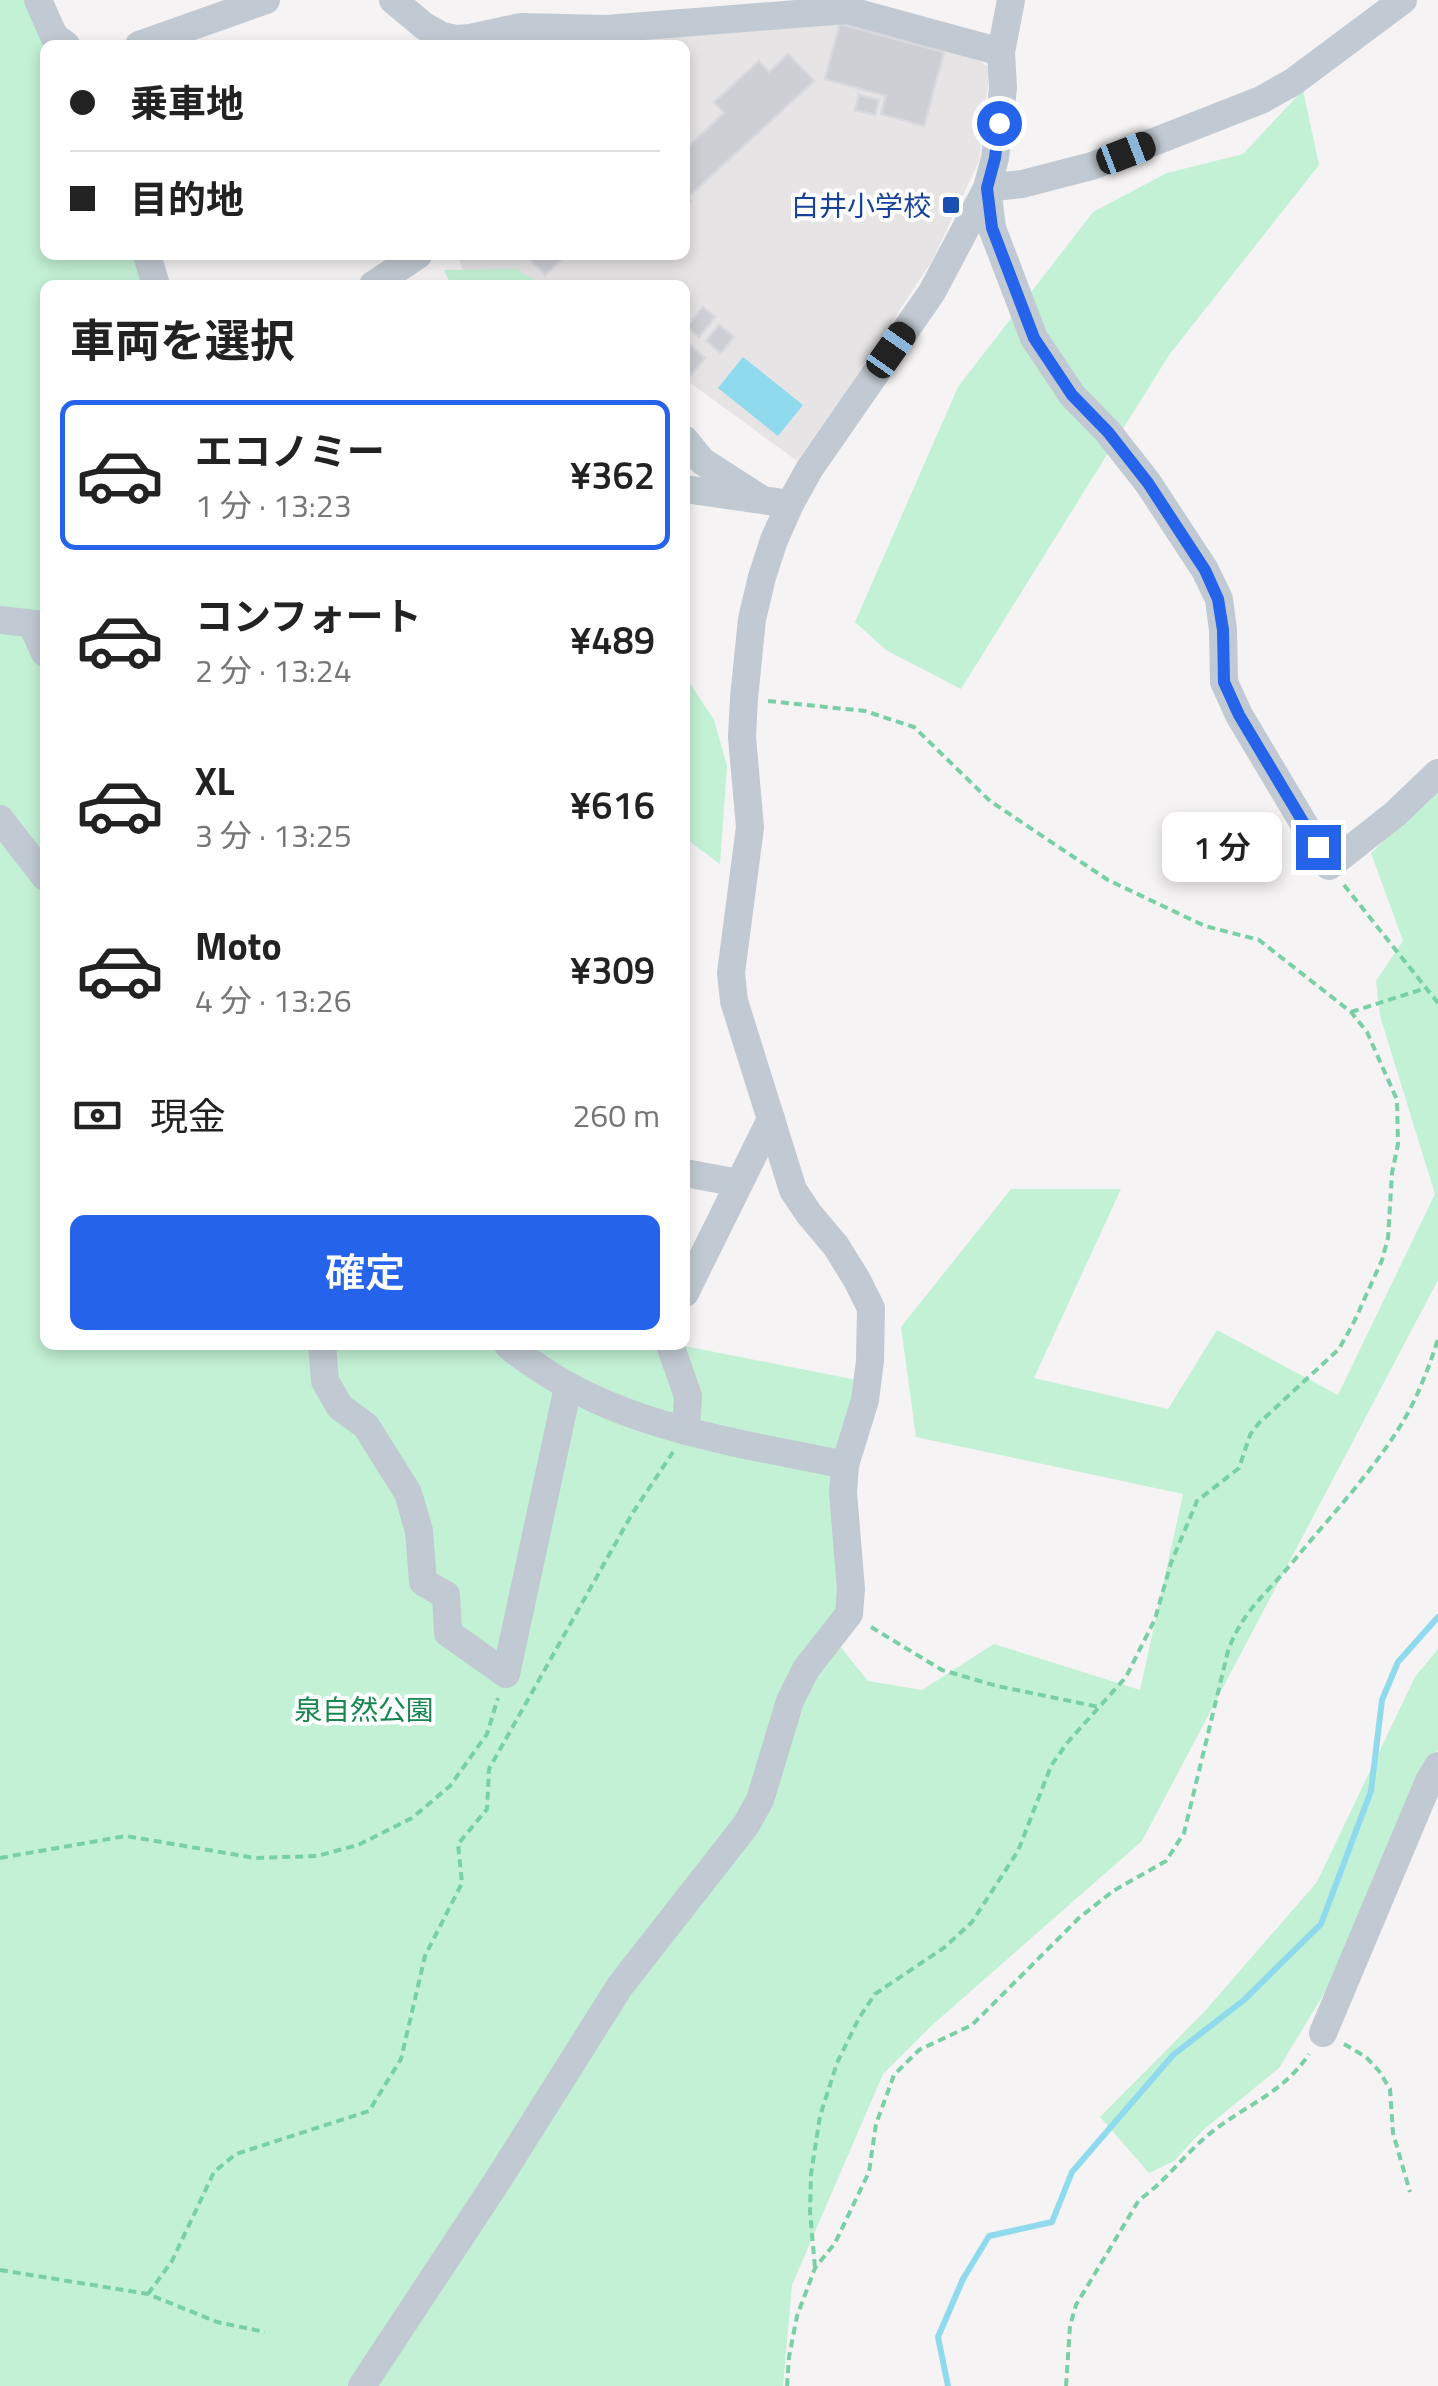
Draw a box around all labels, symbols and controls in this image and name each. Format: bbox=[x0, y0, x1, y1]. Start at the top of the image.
text: 乗車地 bbox=[130, 74, 244, 132]
route start bbox=[977, 101, 1022, 146]
car bbox=[1093, 128, 1159, 178]
text: 目的地 bbox=[130, 170, 244, 228]
place label: 白井小学校 bbox=[791, 184, 931, 227]
marker: 白井小学校 bbox=[940, 194, 962, 216]
text: 車両を選択 bbox=[70, 306, 295, 374]
car bbox=[862, 317, 920, 383]
text: エコノミー bbox=[195, 422, 385, 480]
icon: car bbox=[75, 430, 165, 520]
text: ¥362 bbox=[570, 446, 655, 504]
text: 1 分 · 13:23 bbox=[195, 481, 352, 529]
text: コンフォート bbox=[195, 587, 422, 645]
icon: car bbox=[75, 595, 165, 685]
text: ¥489 bbox=[570, 611, 655, 669]
text: 2 分 · 13:24 bbox=[195, 646, 352, 694]
text: XL bbox=[195, 752, 235, 810]
icon: car bbox=[75, 760, 165, 850]
text: ¥616 bbox=[570, 776, 655, 834]
text: 3 分 · 13:25 bbox=[195, 811, 352, 859]
callout: 1 分 bbox=[1163, 812, 1283, 882]
text: 1 分 bbox=[1194, 823, 1250, 871]
route end bbox=[1296, 825, 1341, 870]
text: Moto bbox=[195, 917, 282, 975]
icon: car bbox=[75, 925, 165, 1015]
text: ¥309 bbox=[570, 941, 655, 999]
text: 4 分 · 13:26 bbox=[195, 976, 352, 1024]
text: 現金 bbox=[150, 1087, 226, 1145]
icon: cash bbox=[70, 1088, 125, 1143]
text: 260 m bbox=[572, 1091, 660, 1139]
button: 確定 bbox=[70, 1215, 660, 1330]
park label: 泉自然公園 bbox=[294, 1688, 434, 1731]

